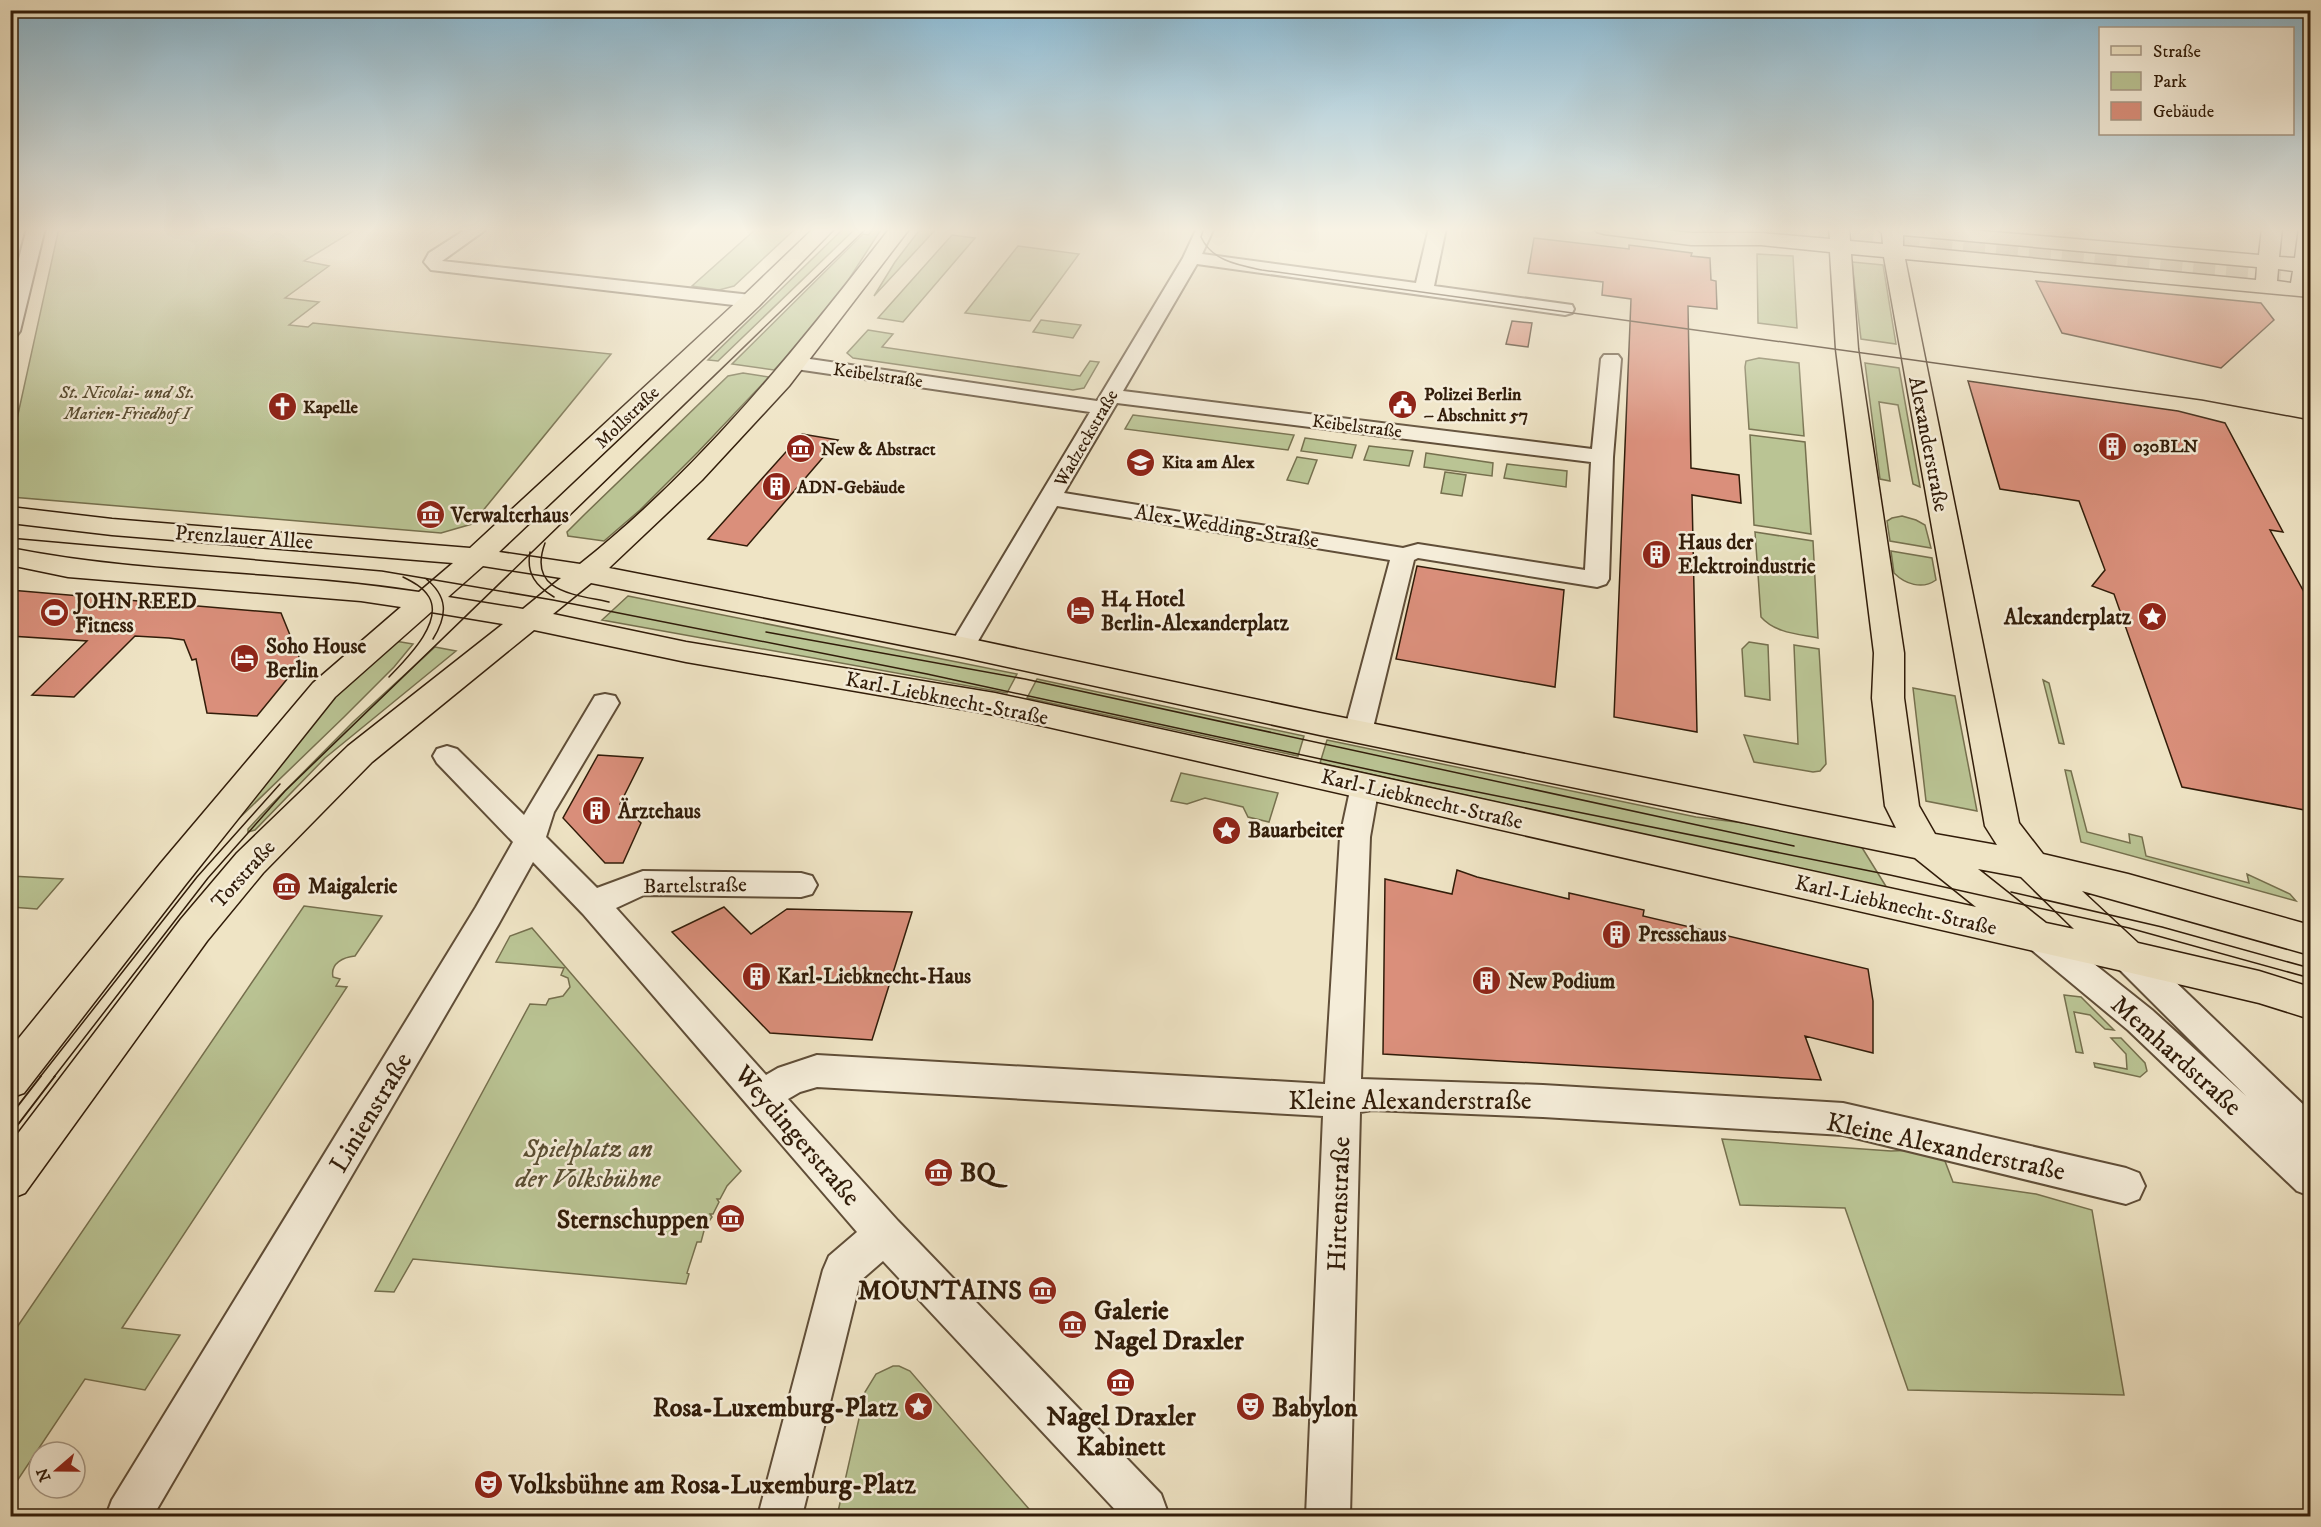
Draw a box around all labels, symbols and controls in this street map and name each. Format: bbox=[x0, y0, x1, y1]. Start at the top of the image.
legend bbox=[2099, 27, 2294, 135]
text: Straße bbox=[2153, 41, 2201, 63]
text: Park bbox=[2153, 71, 2187, 93]
text: Gebäude bbox=[2153, 101, 2214, 123]
street label: Keibelstraße bbox=[832, 359, 924, 393]
street label: Alexanderstraße bbox=[1902, 374, 1954, 514]
park label: St. Nicolai- und St. Marien-Friedhof I bbox=[58, 382, 195, 425]
street label: Mollstraße bbox=[591, 382, 664, 453]
place label: Polizei Berlin – Abschnitt 57 bbox=[1423, 384, 1528, 427]
street label: Wadzeckstraße bbox=[1050, 386, 1124, 492]
public building icon: Polizei Berlin – Abschnitt 57 bbox=[1387, 388, 1419, 420]
church icon: Kapelle bbox=[266, 391, 298, 423]
place label: Kapelle bbox=[303, 397, 359, 419]
street label: Keibelstraße bbox=[1311, 411, 1403, 443]
building icon: 030BLN bbox=[2096, 430, 2128, 462]
museum icon: New & Abstract bbox=[784, 433, 816, 465]
place label: 030BLN bbox=[2133, 436, 2198, 458]
place label: New & Abstract bbox=[821, 439, 936, 461]
school or university icon: Kita am Alex bbox=[1125, 446, 1157, 478]
place label: Kita am Alex bbox=[1162, 452, 1255, 474]
building icon: ADN-Gebäude bbox=[760, 471, 792, 503]
place label: ADN-Gebäude bbox=[796, 477, 906, 499]
museum icon: Verwalterhaus bbox=[414, 499, 446, 531]
street label: Alex-Wedding-Straße bbox=[1133, 500, 1321, 554]
place label: Verwalterhaus bbox=[450, 503, 569, 529]
street label: Prenzlauer Allee bbox=[174, 520, 314, 556]
place label: Haus der Elektroindustrie bbox=[1678, 530, 1816, 580]
building icon: Haus der Elektroindustrie bbox=[1641, 538, 1673, 570]
place label: H4 Hotel Berlin-Alexanderplatz bbox=[1101, 587, 1290, 637]
place label: JOHN REED Fitness bbox=[73, 589, 197, 639]
hotel icon: H4 Hotel Berlin-Alexanderplatz bbox=[1064, 595, 1096, 627]
sports icon: JOHN REED Fitness bbox=[38, 597, 70, 629]
place icon: Alexanderplatz bbox=[2136, 601, 2168, 633]
place label: Alexanderplatz bbox=[2003, 605, 2132, 631]
place label: Soho House Berlin bbox=[266, 634, 366, 684]
hotel icon: Soho House Berlin bbox=[229, 642, 261, 674]
street label: Karl-Liebknecht-Straße bbox=[843, 667, 1051, 731]
street label: Karl-Liebknecht-Straße bbox=[1318, 764, 1525, 836]
building icon: Ärztehaus bbox=[581, 795, 613, 827]
place label: Ärztehaus bbox=[617, 797, 701, 825]
place icon: Bauarbeiter bbox=[1211, 814, 1243, 846]
place label: Bauarbeiter bbox=[1248, 818, 1345, 844]
street label: Torstraße bbox=[206, 835, 282, 914]
museum icon: Maigalerie bbox=[271, 870, 303, 902]
street label: Karl-Liebknecht-Straße bbox=[1792, 870, 1999, 942]
street label: Bartelstraße bbox=[643, 872, 747, 900]
place label: Maigalerie bbox=[308, 874, 398, 900]
building icon: Pressehaus bbox=[1601, 918, 1633, 950]
place label: Pressehaus bbox=[1638, 922, 1727, 948]
building icon: Karl-Liebknecht-Haus bbox=[740, 960, 772, 992]
place label: Karl-Liebknecht-Haus bbox=[777, 964, 971, 990]
building icon: New Podium bbox=[1471, 965, 1503, 997]
place label: New Podium bbox=[1508, 969, 1615, 995]
street label: Memhardstraße bbox=[2104, 989, 2248, 1124]
street label: Linienstraße bbox=[323, 1047, 420, 1179]
street label: Weydingerstraße bbox=[726, 1058, 867, 1213]
street label: Kleine Alexanderstraße bbox=[1288, 1085, 1532, 1118]
street label: Kleine Alexanderstraße bbox=[1823, 1106, 2068, 1189]
park label: Spielplatz an der Volksbühne bbox=[515, 1133, 662, 1196]
street label: Hirtenstraße bbox=[1321, 1136, 1358, 1272]
museum icon: BQ bbox=[923, 1156, 955, 1188]
place label: BQ bbox=[960, 1157, 1008, 1190]
museum icon: Sternschuppen bbox=[714, 1203, 746, 1235]
place label: Sternschuppen bbox=[557, 1204, 709, 1237]
museum icon: MOUNTAINS bbox=[1027, 1274, 1059, 1306]
place label: MOUNTAINS bbox=[858, 1275, 1022, 1308]
place label: Galerie Nagel Draxler bbox=[1094, 1295, 1244, 1358]
museum icon: Galerie Nagel Draxler bbox=[1057, 1309, 1089, 1341]
museum icon: Nagel Draxler Kabinett bbox=[1105, 1366, 1137, 1398]
place icon: Rosa-Luxemburg-Platz bbox=[903, 1391, 935, 1423]
theatre icon: Babylon bbox=[1235, 1391, 1267, 1423]
place label: Rosa-Luxemburg-Platz bbox=[653, 1392, 899, 1425]
place label: Babylon bbox=[1272, 1392, 1358, 1425]
place label: Nagel Draxler Kabinett bbox=[1046, 1401, 1196, 1464]
north arrow bbox=[27, 1440, 87, 1500]
text: N bbox=[32, 1465, 55, 1484]
theatre icon: Volksbühne am Rosa-Luxemburg-Platz bbox=[472, 1468, 504, 1500]
place label: Volksbühne am Rosa-Luxemburg-Platz bbox=[508, 1469, 916, 1502]

